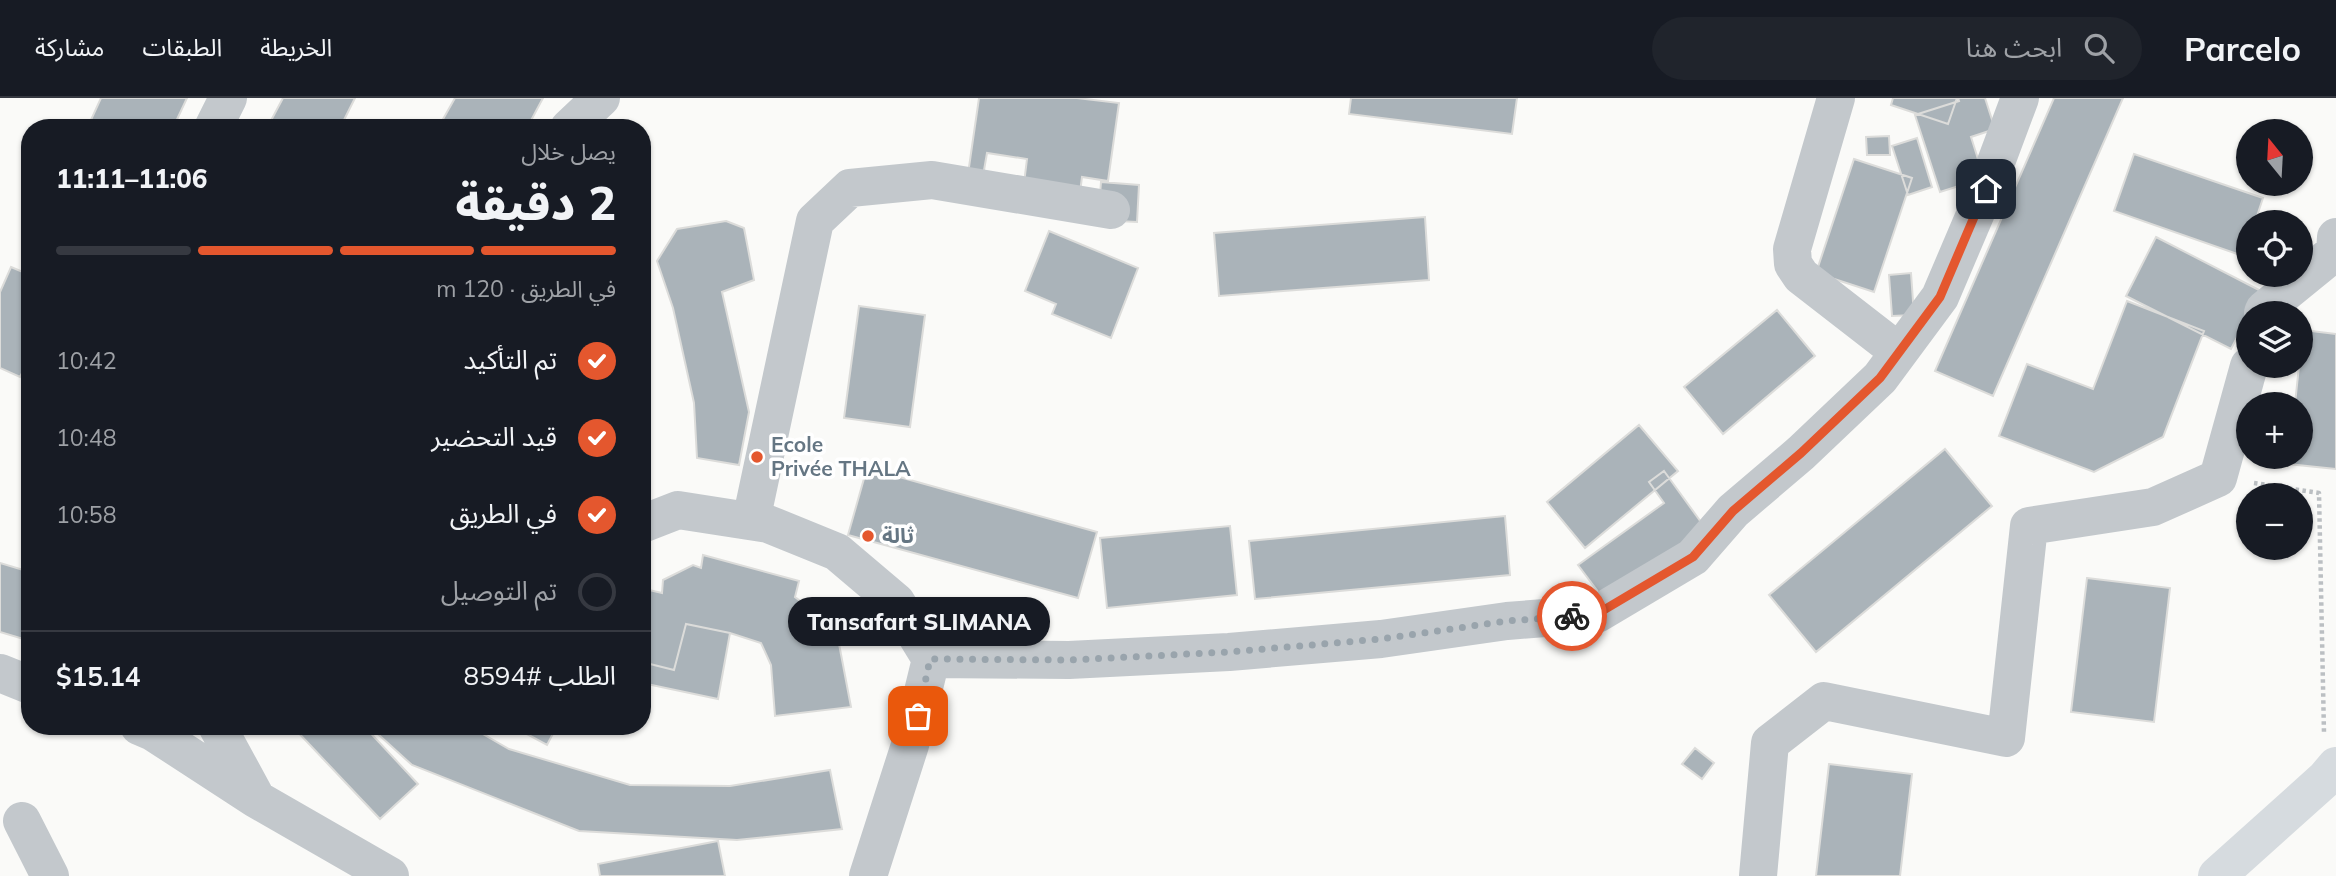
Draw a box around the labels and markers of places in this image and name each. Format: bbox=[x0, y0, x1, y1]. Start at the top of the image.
pin bbox=[1956, 159, 2016, 219]
place label: Ecole Privée THALA bbox=[771, 431, 911, 481]
marker: Ecole Privée THALA bbox=[749, 449, 765, 465]
place label: ثالة bbox=[882, 522, 914, 548]
marker: ثالة bbox=[860, 528, 876, 544]
callout: Tansafart SLIMANA bbox=[787, 597, 1049, 646]
pin bbox=[888, 686, 948, 746]

